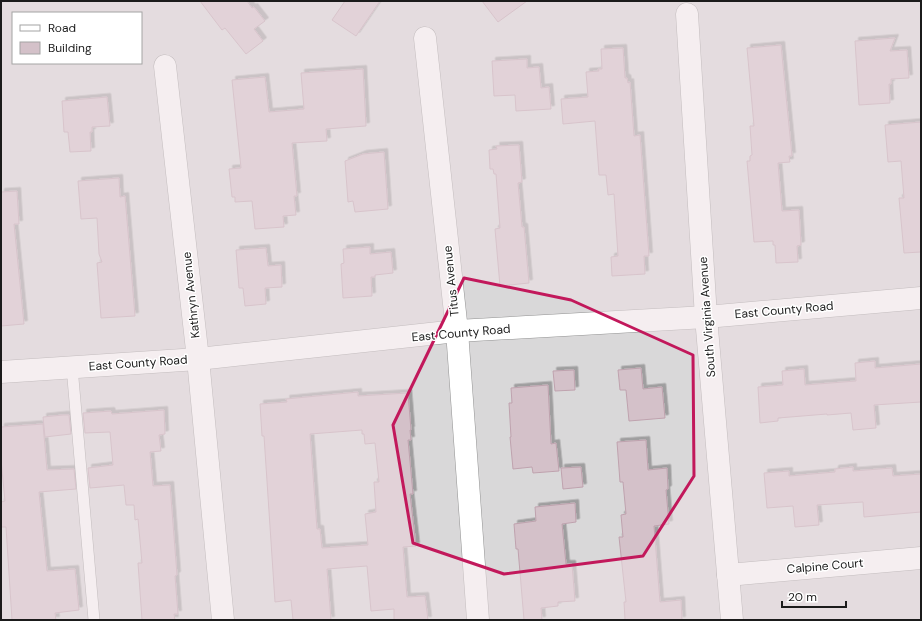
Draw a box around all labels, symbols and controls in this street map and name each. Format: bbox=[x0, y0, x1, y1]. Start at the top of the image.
legend bbox=[12, 12, 142, 64]
text: Road bbox=[48, 20, 76, 36]
text: Building bbox=[48, 40, 92, 56]
street label: Titus Avenue bbox=[439, 245, 463, 317]
street label: Kathryn Avenue bbox=[178, 251, 203, 339]
street label: South Virginia Avenue bbox=[695, 256, 719, 378]
street label: East County Road bbox=[734, 298, 834, 322]
street label: East County Road bbox=[411, 321, 511, 345]
street label: East County Road bbox=[88, 352, 188, 374]
street label: Calpine Court bbox=[786, 555, 864, 577]
scale bar bbox=[782, 583, 846, 609]
text: 20 m bbox=[788, 589, 817, 605]

